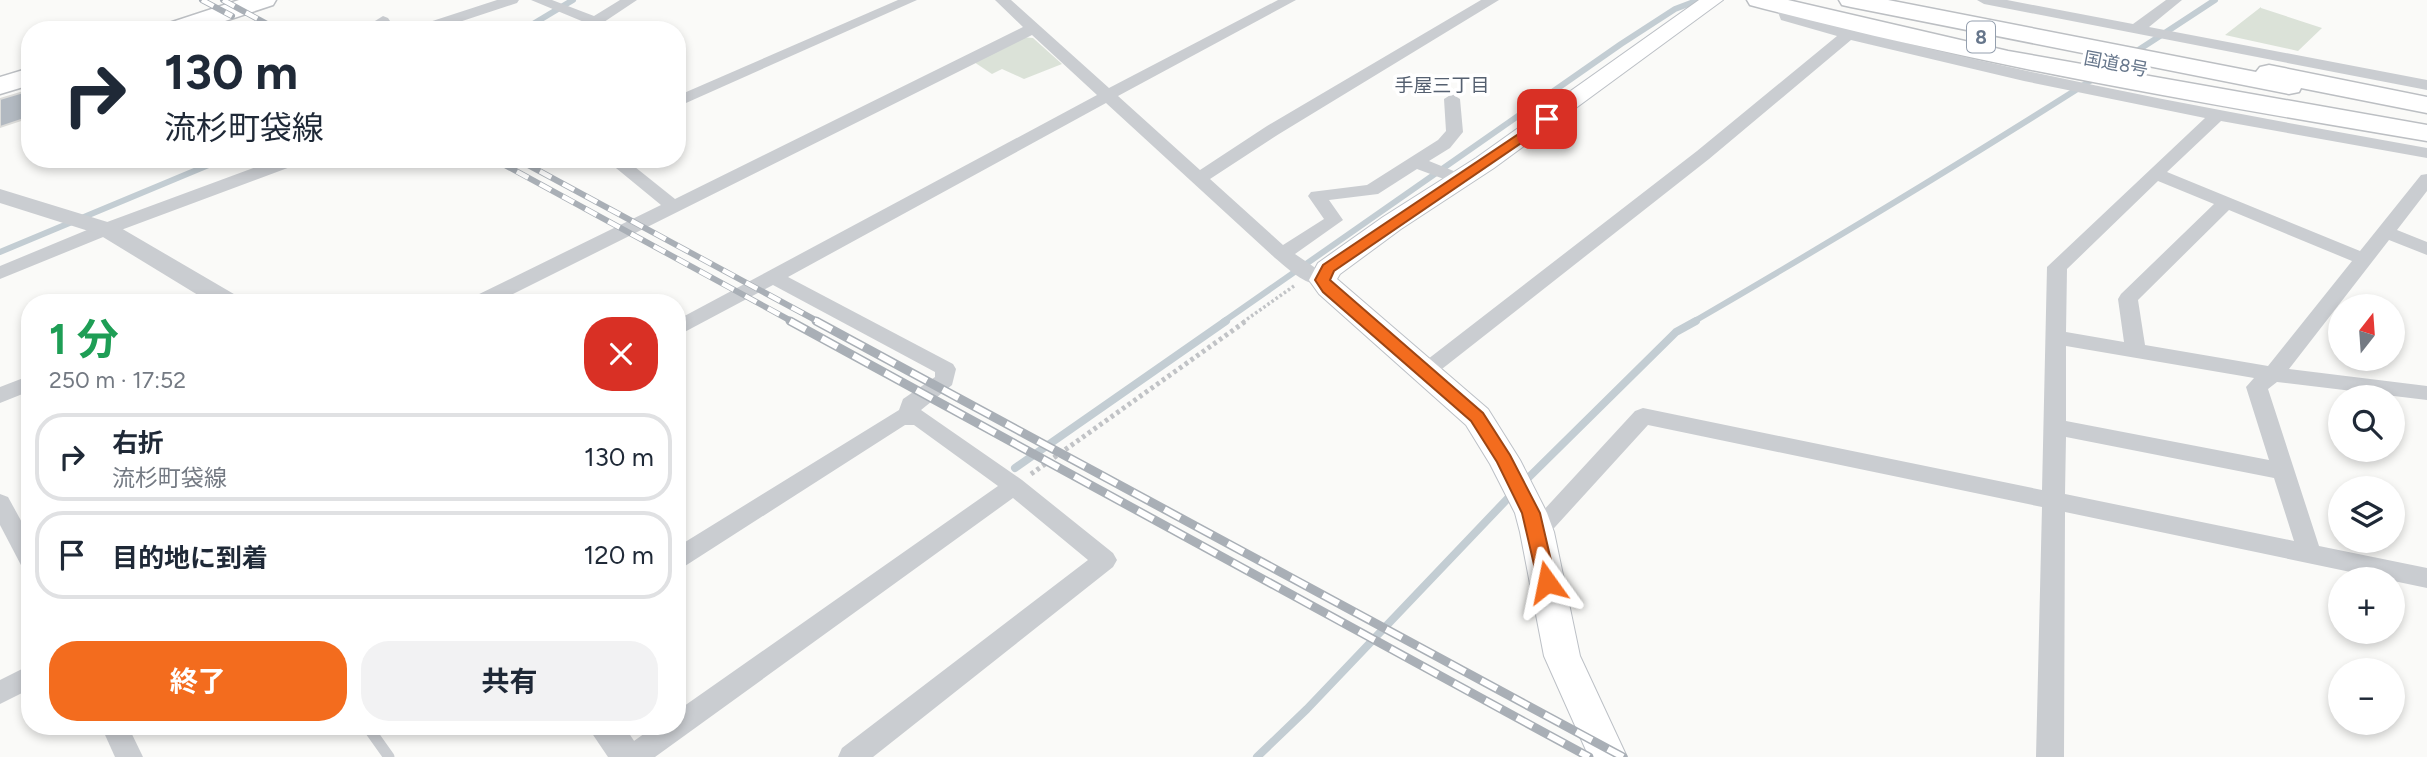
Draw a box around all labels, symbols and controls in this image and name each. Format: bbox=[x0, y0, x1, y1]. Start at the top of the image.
road number: 8 bbox=[1967, 22, 1995, 52]
text: 130 m bbox=[164, 42, 298, 101]
street label: 国道8号 bbox=[2082, 47, 2150, 81]
icon: right bbox=[49, 49, 140, 140]
district label: 手屋三丁目 bbox=[1394, 74, 1490, 97]
pin bbox=[1517, 89, 1577, 149]
icon: arrive bbox=[1528, 100, 1566, 138]
text: 流杉町袋線 bbox=[164, 109, 324, 147]
north arrow bbox=[2328, 294, 2404, 371]
map controls bbox=[2328, 294, 2405, 735]
text: 1 分 bbox=[49, 314, 119, 365]
button: close bbox=[584, 317, 658, 391]
text: 250 m · 17:52 bbox=[49, 366, 186, 394]
button: search bbox=[2328, 385, 2405, 462]
text: 右折 bbox=[112, 427, 164, 459]
icon: right bbox=[53, 438, 91, 476]
text: 130 m bbox=[584, 441, 654, 473]
text: 流杉町袋線 bbox=[112, 464, 227, 492]
button: layers bbox=[2328, 476, 2405, 553]
icon: arrive bbox=[53, 536, 91, 574]
text: 120 m bbox=[584, 539, 654, 571]
text: 目的地に到着 bbox=[112, 542, 268, 574]
position arrow bbox=[1510, 545, 1584, 619]
button: + bbox=[2328, 567, 2405, 644]
button: 終了 bbox=[49, 641, 347, 721]
button: 共有 bbox=[361, 641, 658, 721]
button: − bbox=[2328, 658, 2405, 735]

